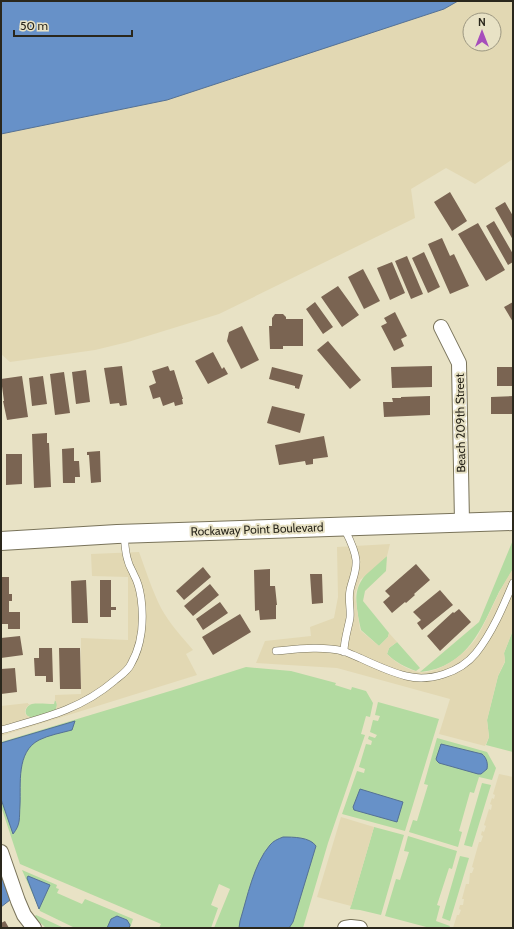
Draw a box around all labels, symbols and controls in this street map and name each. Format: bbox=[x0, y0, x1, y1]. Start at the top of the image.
scale bar bbox=[14, 12, 132, 38]
north arrow bbox=[462, 12, 502, 52]
text: N bbox=[478, 15, 486, 29]
text: 50 m bbox=[20, 18, 48, 33]
street label: Beach 209th Street bbox=[452, 373, 468, 473]
street label: Rockaway Point Boulevard bbox=[190, 519, 324, 539]

